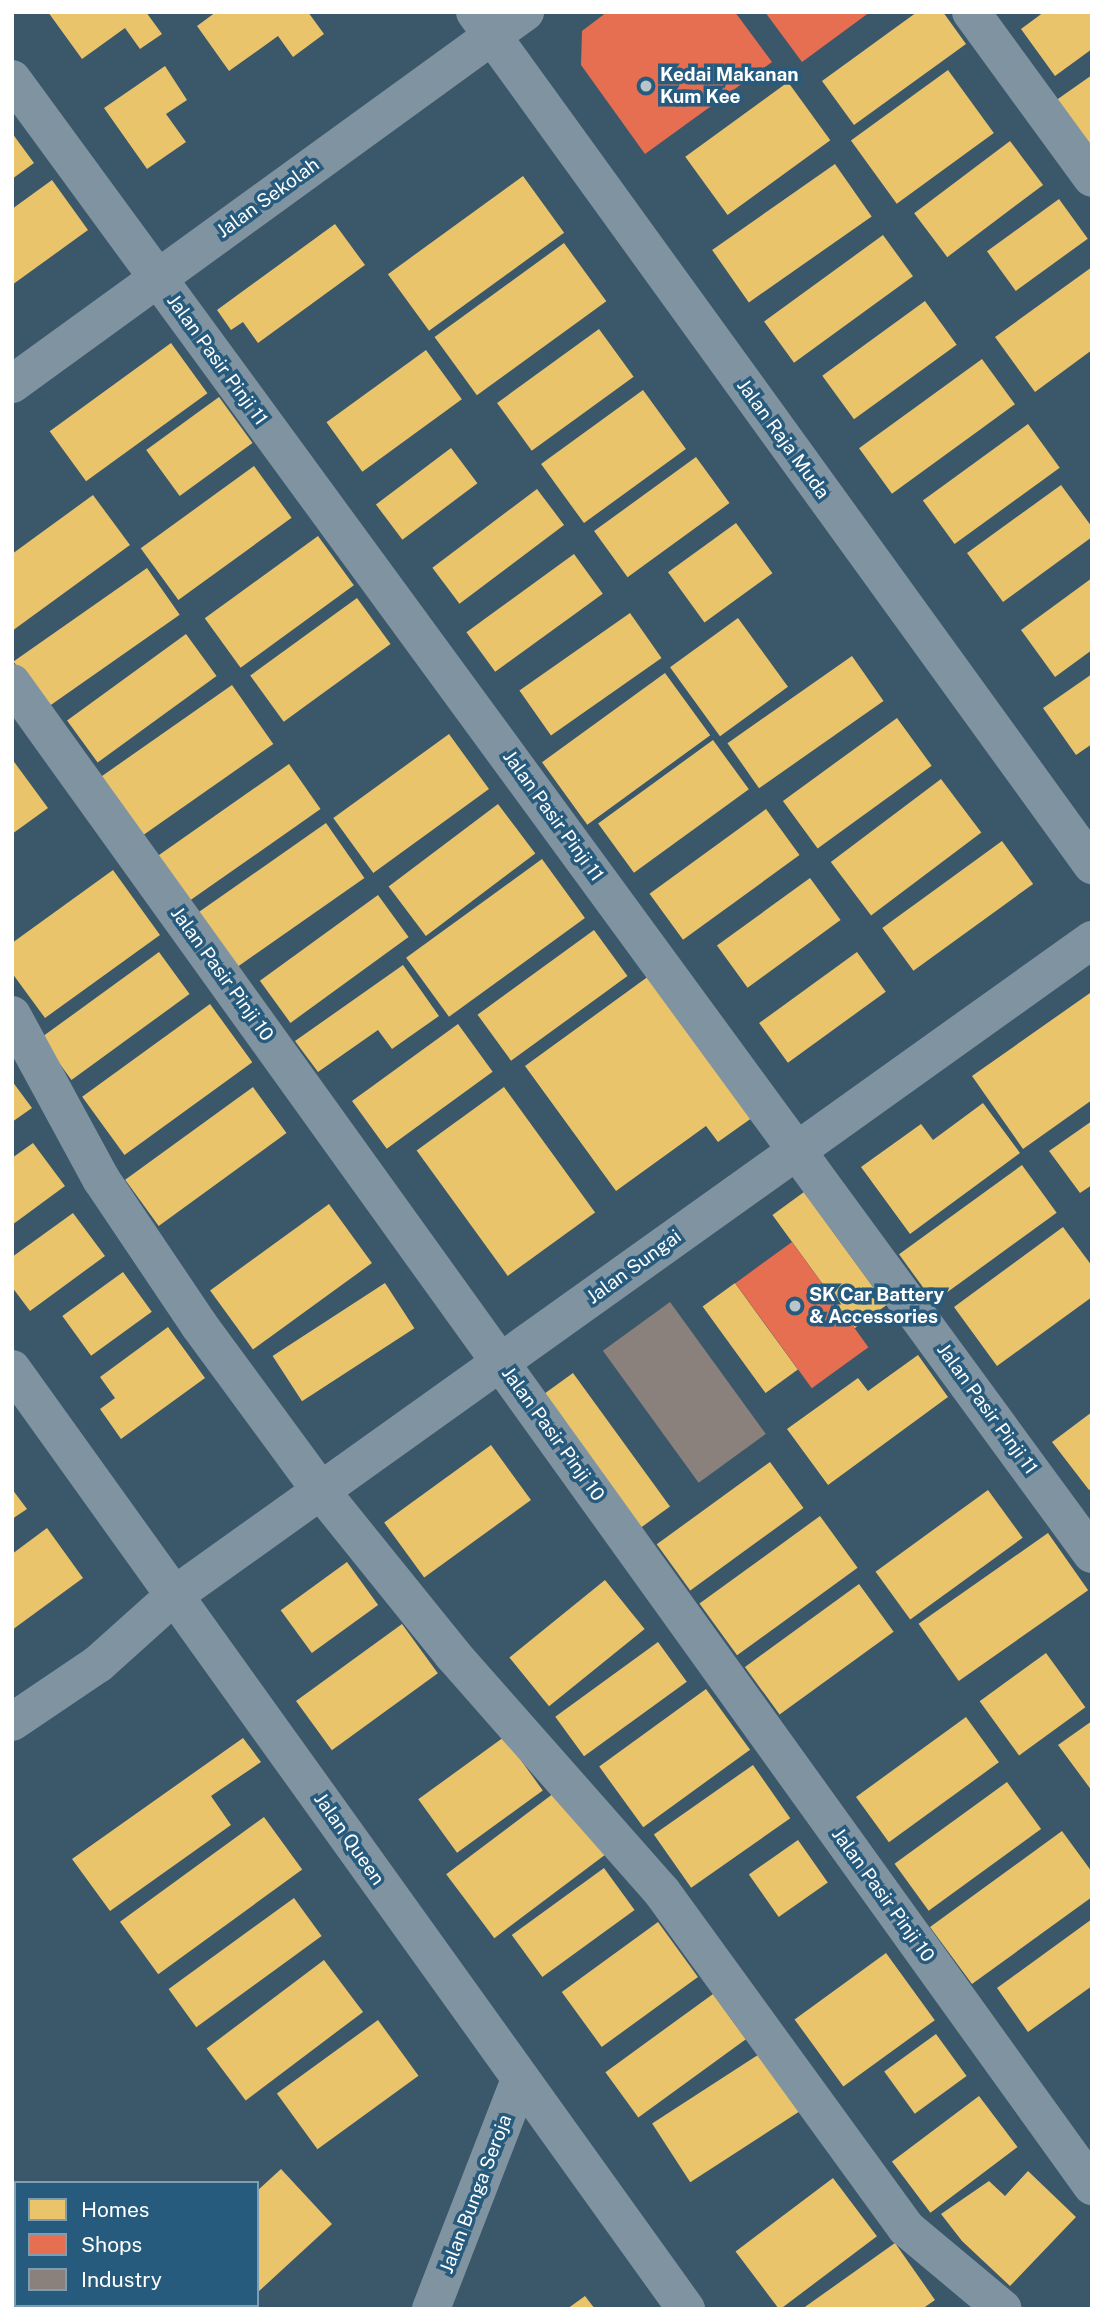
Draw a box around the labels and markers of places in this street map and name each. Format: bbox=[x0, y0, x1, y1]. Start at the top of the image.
place label: Kedai Makanan Kum Kee bbox=[660, 64, 799, 108]
marker: Kedai Makanan Kum Kee bbox=[638, 78, 654, 94]
place label: SK Car Battery & Accessories bbox=[809, 1284, 944, 1328]
marker: SK Car Battery & Accessories bbox=[787, 1298, 803, 1314]

